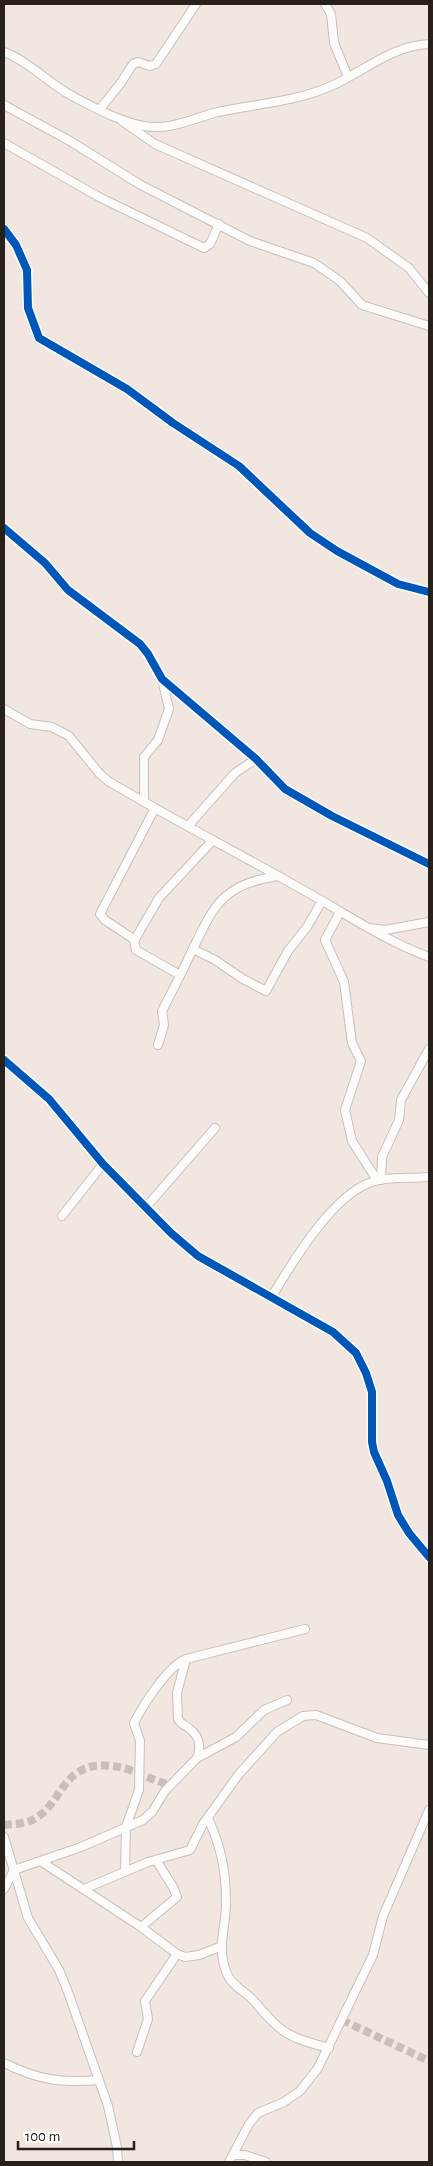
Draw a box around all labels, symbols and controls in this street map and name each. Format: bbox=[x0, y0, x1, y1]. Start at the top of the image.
scale bar bbox=[18, 2118, 134, 2150]
text: 100 m bbox=[25, 2129, 60, 2144]

